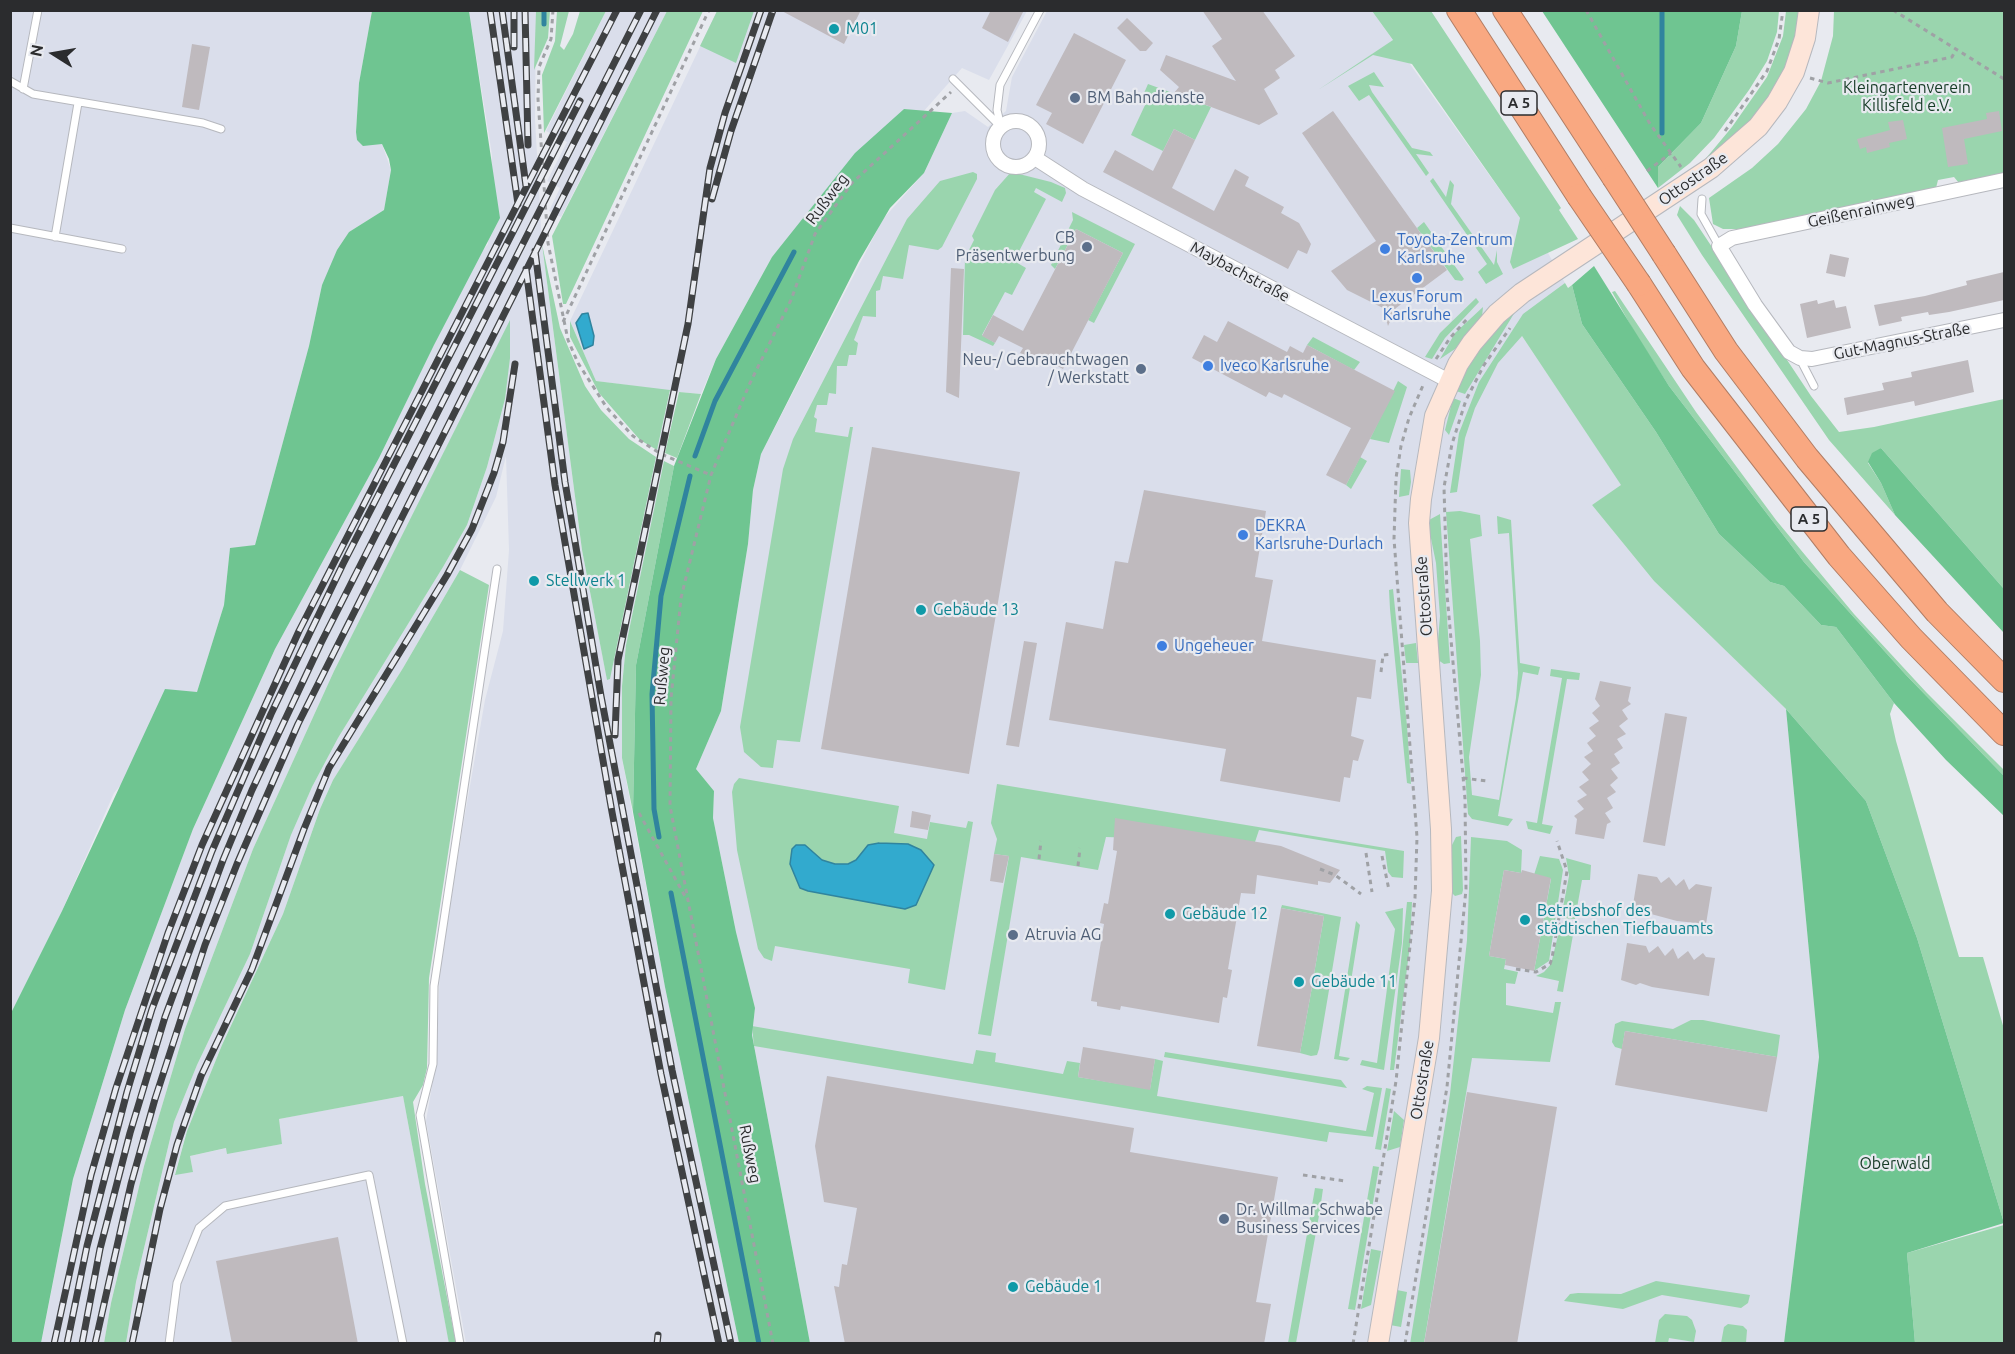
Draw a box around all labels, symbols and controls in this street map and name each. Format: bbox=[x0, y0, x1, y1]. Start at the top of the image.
place label: M01 bbox=[846, 19, 878, 39]
marker: M01 bbox=[827, 22, 841, 36]
north arrow bbox=[24, 24, 84, 84]
text: N bbox=[26, 43, 46, 58]
park label: Kleingartenverein Killisfeld e.V. bbox=[1843, 78, 1971, 116]
place label: BM Bahndienste bbox=[1087, 88, 1205, 108]
marker: BM Bahndienste bbox=[1068, 91, 1082, 105]
road number: A 5 bbox=[1501, 91, 1537, 115]
street label: Ottostraße bbox=[1655, 148, 1731, 210]
street label: Rußweg bbox=[802, 170, 852, 228]
street label: Geißenrainweg bbox=[1806, 190, 1916, 232]
place label: CB Präsentwerbung bbox=[956, 228, 1075, 266]
place label: Toyota-Zentrum Karlsruhe bbox=[1397, 230, 1513, 268]
street label: Maybachstraße bbox=[1187, 238, 1293, 306]
marker: CB Präsentwerbung bbox=[1080, 240, 1094, 254]
marker: Toyota-Zentrum Karlsruhe bbox=[1378, 242, 1392, 256]
marker: Lexus Forum Karlsruhe bbox=[1410, 271, 1424, 285]
place label: Lexus Forum Karlsruhe bbox=[1371, 287, 1463, 325]
street label: Gut-Magnus-Straße bbox=[1832, 318, 1972, 364]
place label: Neu-/ Gebrauchtwagen / Werkstatt bbox=[963, 350, 1129, 388]
place label: Iveco Karlsruhe bbox=[1220, 356, 1329, 376]
marker: Iveco Karlsruhe bbox=[1201, 359, 1215, 373]
marker: Neu-/ Gebrauchtwagen / Werkstatt bbox=[1134, 362, 1148, 376]
road number: A 5 bbox=[1791, 507, 1827, 531]
place label: DEKRA Karlsruhe-Durlach bbox=[1255, 516, 1383, 554]
marker: DEKRA Karlsruhe-Durlach bbox=[1236, 528, 1250, 542]
street label: Ottostraße bbox=[1412, 555, 1436, 637]
place label: Stellwerk 1 bbox=[546, 571, 626, 591]
marker: Stellwerk 1 bbox=[527, 574, 541, 588]
place label: Gebäude 13 bbox=[933, 600, 1019, 620]
marker: Gebäude 13 bbox=[914, 603, 928, 617]
place label: Ungeheuer bbox=[1174, 636, 1254, 656]
marker: Ungeheuer bbox=[1155, 639, 1169, 653]
street label: Rußweg bbox=[650, 646, 674, 706]
place label: Betriebshof des städtischen Tiefbauamts bbox=[1537, 901, 1713, 939]
place label: Gebäude 12 bbox=[1182, 904, 1268, 924]
marker: Gebäude 12 bbox=[1163, 907, 1177, 921]
marker: Betriebshof des städtischen Tiefbauamts bbox=[1518, 913, 1532, 927]
place label: Atruvia AG bbox=[1025, 925, 1101, 945]
marker: Atruvia AG bbox=[1006, 928, 1020, 942]
place label: Gebäude 11 bbox=[1311, 972, 1397, 992]
marker: Gebäude 11 bbox=[1292, 975, 1306, 989]
street label: Ottostraße bbox=[1406, 1039, 1438, 1121]
street label: Rußweg bbox=[735, 1123, 765, 1185]
park label: Oberwald bbox=[1859, 1154, 1931, 1174]
place label: Dr. Willmar Schwabe Business Services bbox=[1236, 1200, 1383, 1238]
marker: Dr. Willmar Schwabe Business Services bbox=[1217, 1212, 1231, 1226]
place label: Gebäude 1 bbox=[1025, 1277, 1102, 1297]
marker: Gebäude 1 bbox=[1006, 1280, 1020, 1294]

